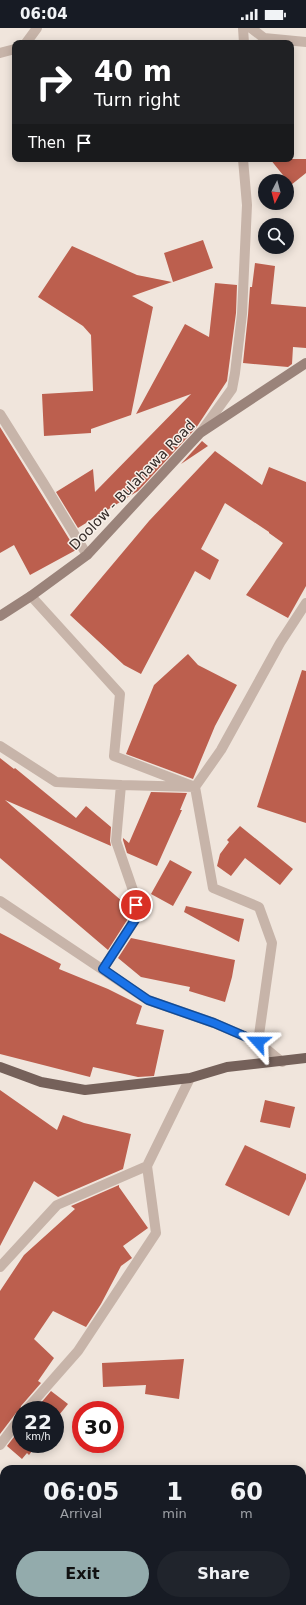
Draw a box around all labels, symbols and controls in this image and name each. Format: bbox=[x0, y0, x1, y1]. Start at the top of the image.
text: 06:04 bbox=[20, 5, 68, 23]
text: 40 m bbox=[94, 55, 172, 88]
icon: right bbox=[28, 56, 80, 108]
text: Turn right bbox=[94, 89, 180, 110]
icon: arrive bbox=[73, 132, 95, 154]
text: Then bbox=[28, 134, 65, 152]
north arrow bbox=[258, 174, 294, 210]
map controls bbox=[258, 174, 294, 254]
button: search bbox=[258, 218, 294, 254]
street label: Doolow - Bulahawa Road bbox=[66, 417, 198, 553]
pin bbox=[119, 888, 153, 922]
icon: arrive bbox=[125, 894, 147, 916]
position arrow bbox=[237, 1021, 279, 1063]
speed limit sign: 30 bbox=[72, 1401, 124, 1453]
text: 22 bbox=[24, 1410, 52, 1434]
text: km/h bbox=[25, 1431, 51, 1442]
text: 06:05 bbox=[43, 1478, 119, 1506]
text: 1 bbox=[166, 1478, 183, 1506]
text: 60 bbox=[230, 1478, 263, 1506]
text: Arrival bbox=[60, 1506, 102, 1521]
text: min bbox=[162, 1506, 187, 1521]
text: m bbox=[240, 1506, 253, 1521]
button: Exit bbox=[16, 1551, 149, 1597]
button: Share bbox=[157, 1551, 290, 1597]

